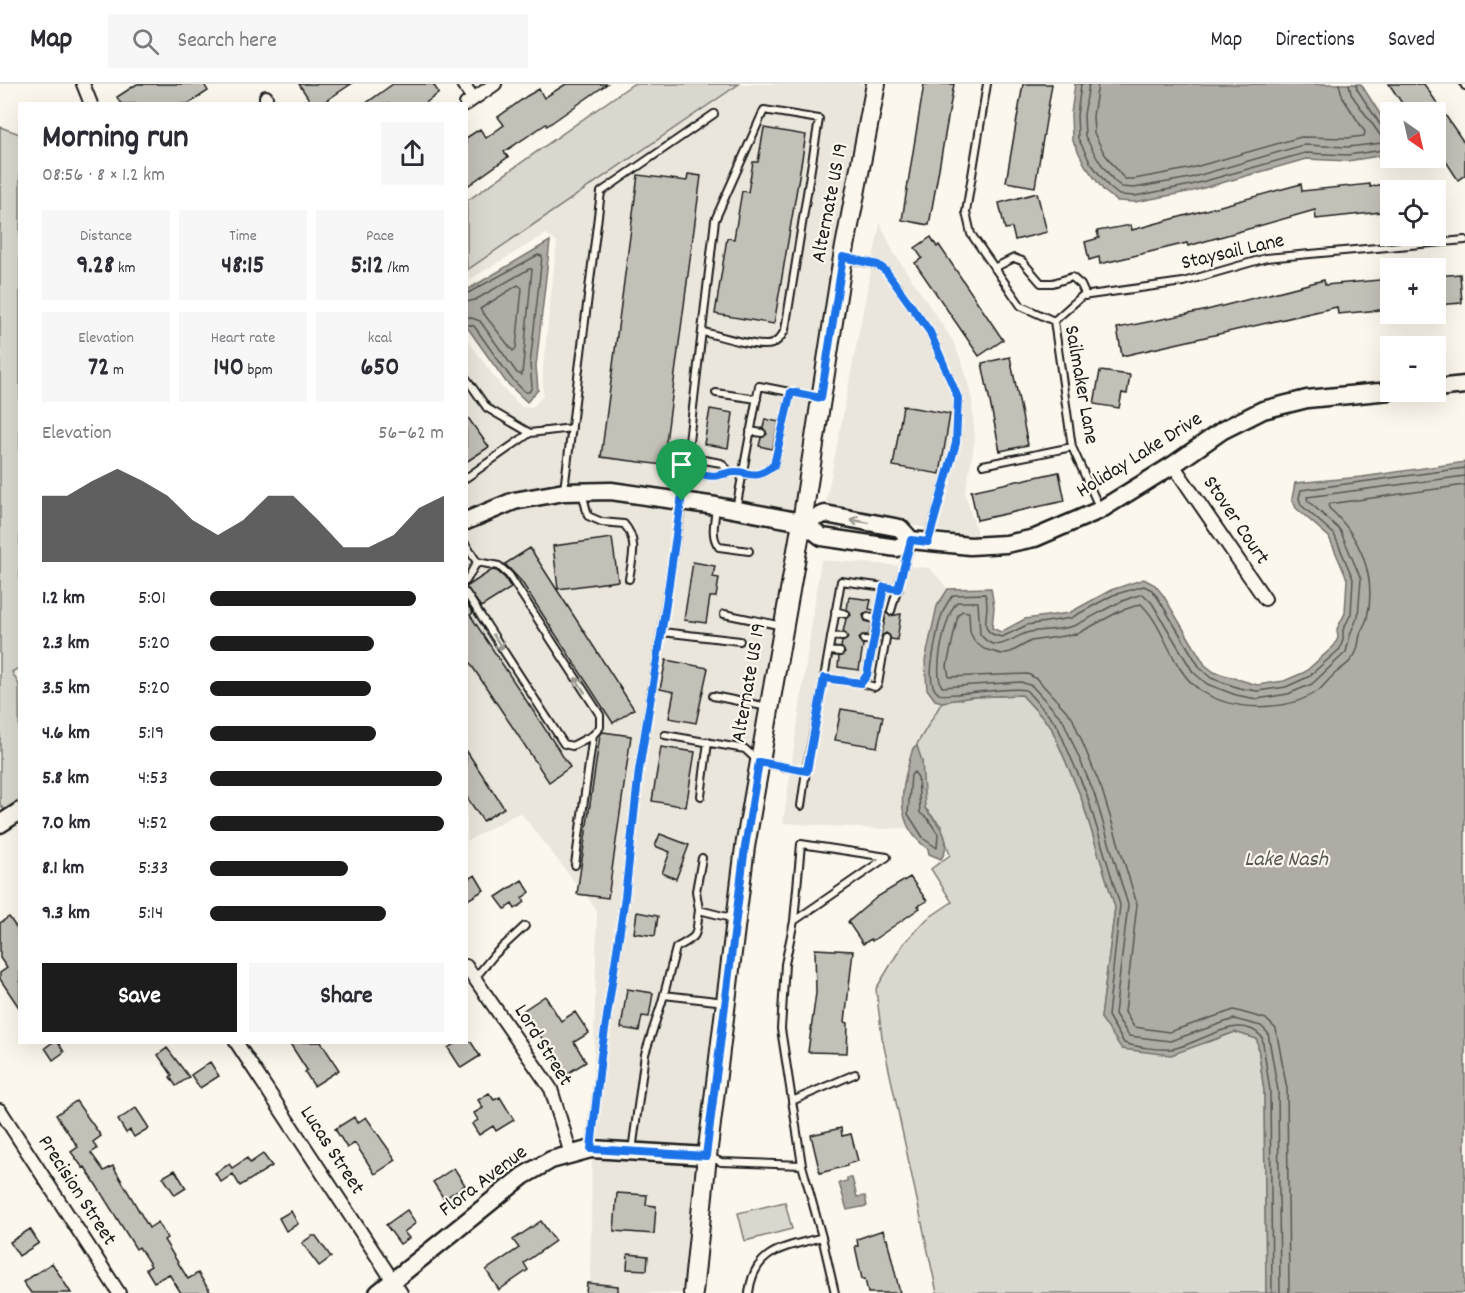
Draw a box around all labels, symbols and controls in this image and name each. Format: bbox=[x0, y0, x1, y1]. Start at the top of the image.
search box bbox=[108, 14, 528, 68]
text: Map bbox=[30, 21, 72, 61]
icon: search bbox=[129, 25, 162, 58]
text: Search here bbox=[177, 26, 277, 57]
text: Map bbox=[1211, 26, 1242, 56]
text: Directions bbox=[1275, 26, 1355, 56]
text: Saved bbox=[1388, 26, 1435, 56]
north arrow bbox=[1380, 102, 1446, 168]
map controls bbox=[1380, 102, 1446, 402]
text: Morning run bbox=[42, 116, 189, 163]
button: share bbox=[381, 122, 444, 185]
street label: Alternate US 19 bbox=[805, 141, 857, 265]
text: 08:56 · 8 × 1.2 km bbox=[42, 162, 165, 190]
button: locate bbox=[1380, 180, 1446, 246]
text: Distance bbox=[80, 225, 132, 248]
text: Time bbox=[229, 225, 257, 248]
text: Pace bbox=[366, 225, 394, 248]
street label: Staysail Lane bbox=[1178, 227, 1288, 279]
text: 9.28 bbox=[76, 248, 114, 285]
text: 48:15 bbox=[221, 248, 265, 285]
text: 5:12 bbox=[350, 248, 384, 285]
text: km bbox=[114, 257, 136, 280]
text: /km bbox=[384, 257, 410, 280]
button: + bbox=[1380, 258, 1446, 324]
street label: Sailmaker Lane bbox=[1055, 323, 1105, 447]
text: Elevation bbox=[78, 327, 134, 350]
text: Heart rate bbox=[211, 327, 275, 350]
text: kcal bbox=[368, 327, 392, 350]
button: − bbox=[1380, 336, 1446, 402]
text: 72 bbox=[88, 350, 109, 387]
text: 140 bbox=[213, 350, 244, 387]
text: 650 bbox=[361, 350, 399, 387]
text: m bbox=[109, 359, 124, 382]
text: bpm bbox=[244, 359, 273, 382]
street label: Holiday Lake Drive bbox=[1071, 405, 1209, 507]
text: Elevation bbox=[42, 420, 112, 448]
text: 56–62 m bbox=[378, 420, 444, 448]
pin bbox=[656, 439, 707, 501]
icon: arrive bbox=[665, 448, 698, 481]
street label: Stover Court bbox=[1194, 471, 1276, 572]
one-way arrow bbox=[850, 515, 870, 526]
text: 1.2 km bbox=[42, 585, 85, 613]
text: 5:01 bbox=[138, 585, 166, 613]
street label: Alternate US 19 bbox=[725, 621, 775, 745]
text: 2.3 km bbox=[42, 630, 89, 658]
text: 5:20 bbox=[138, 630, 170, 658]
one-way arrow bbox=[493, 633, 505, 650]
text: 3.5 km bbox=[42, 675, 90, 703]
text: 5:20 bbox=[138, 675, 170, 703]
one-way arrow bbox=[574, 677, 586, 694]
text: 4.6 km bbox=[42, 720, 90, 748]
text: 5:19 bbox=[138, 720, 164, 748]
text: 5.8 km bbox=[42, 765, 89, 793]
text: 4:53 bbox=[138, 765, 168, 793]
text: 7.0 km bbox=[42, 810, 90, 838]
text: 4:52 bbox=[138, 810, 168, 838]
water label: Lake Nash bbox=[1244, 845, 1329, 876]
text: 8.1 km bbox=[42, 855, 84, 883]
text: 5:33 bbox=[138, 855, 168, 883]
text: 9.3 km bbox=[42, 900, 90, 928]
text: 5:14 bbox=[138, 900, 163, 928]
button: Save bbox=[42, 963, 237, 1032]
button: Share bbox=[249, 963, 444, 1032]
street label: Lord Street bbox=[505, 999, 579, 1093]
street label: Lucas Street bbox=[291, 1101, 371, 1202]
street label: Precision Street bbox=[29, 1130, 123, 1252]
street label: Flora Avenue bbox=[434, 1139, 534, 1225]

